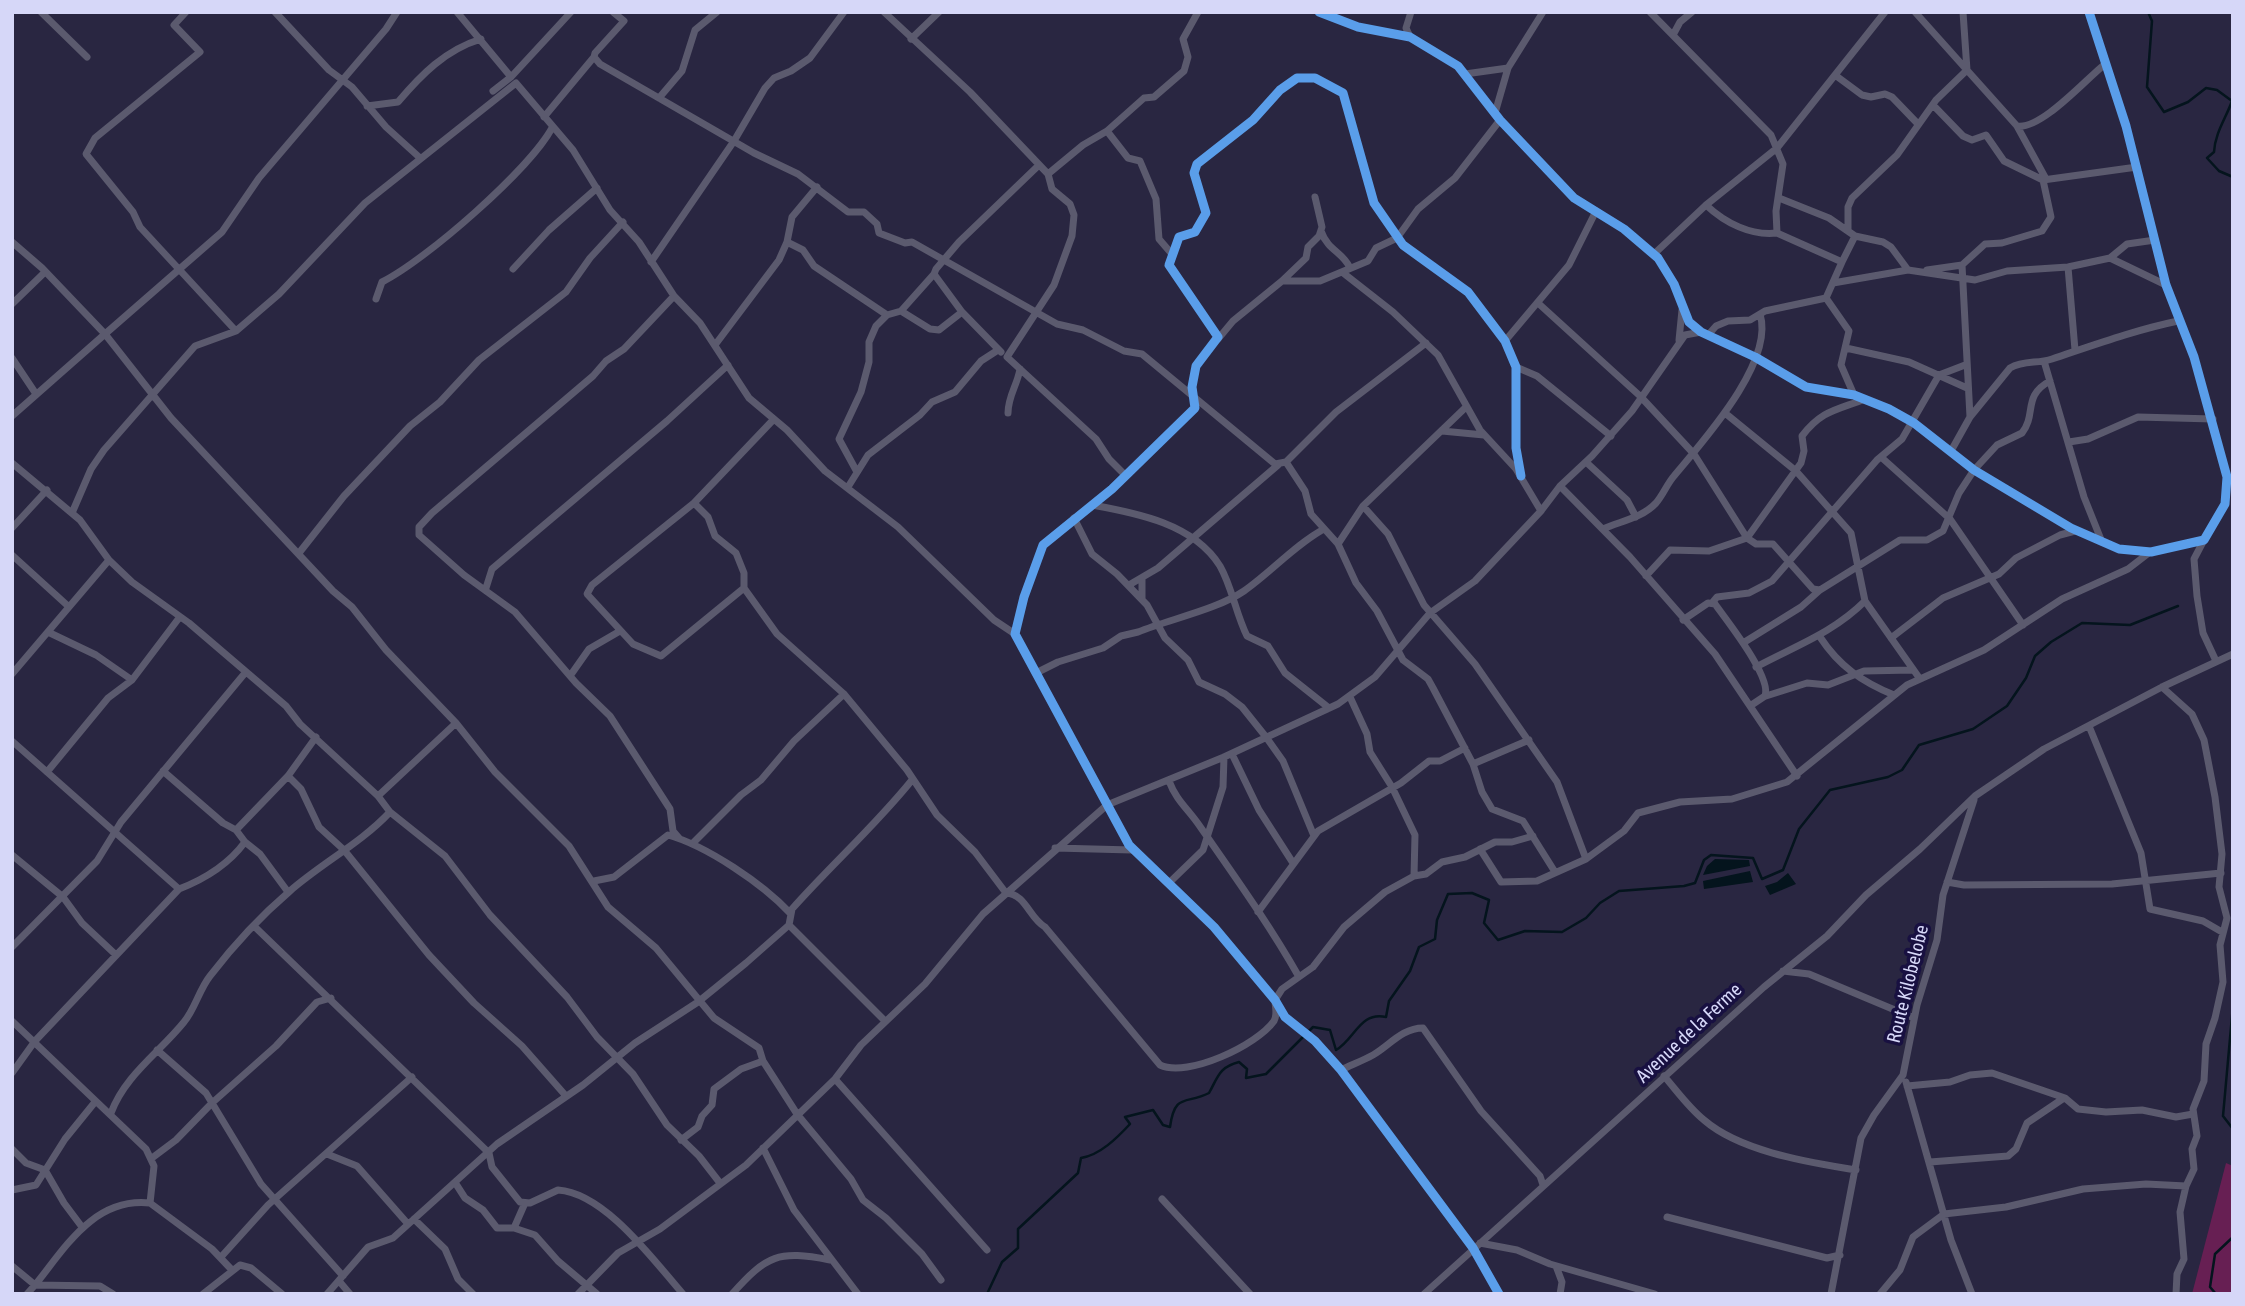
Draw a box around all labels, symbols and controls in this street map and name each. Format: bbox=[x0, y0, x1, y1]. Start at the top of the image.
street label: Route Kilobelobe bbox=[1882, 923, 1934, 1045]
street label: Avenue de la Ferme bbox=[1632, 978, 1746, 1088]

